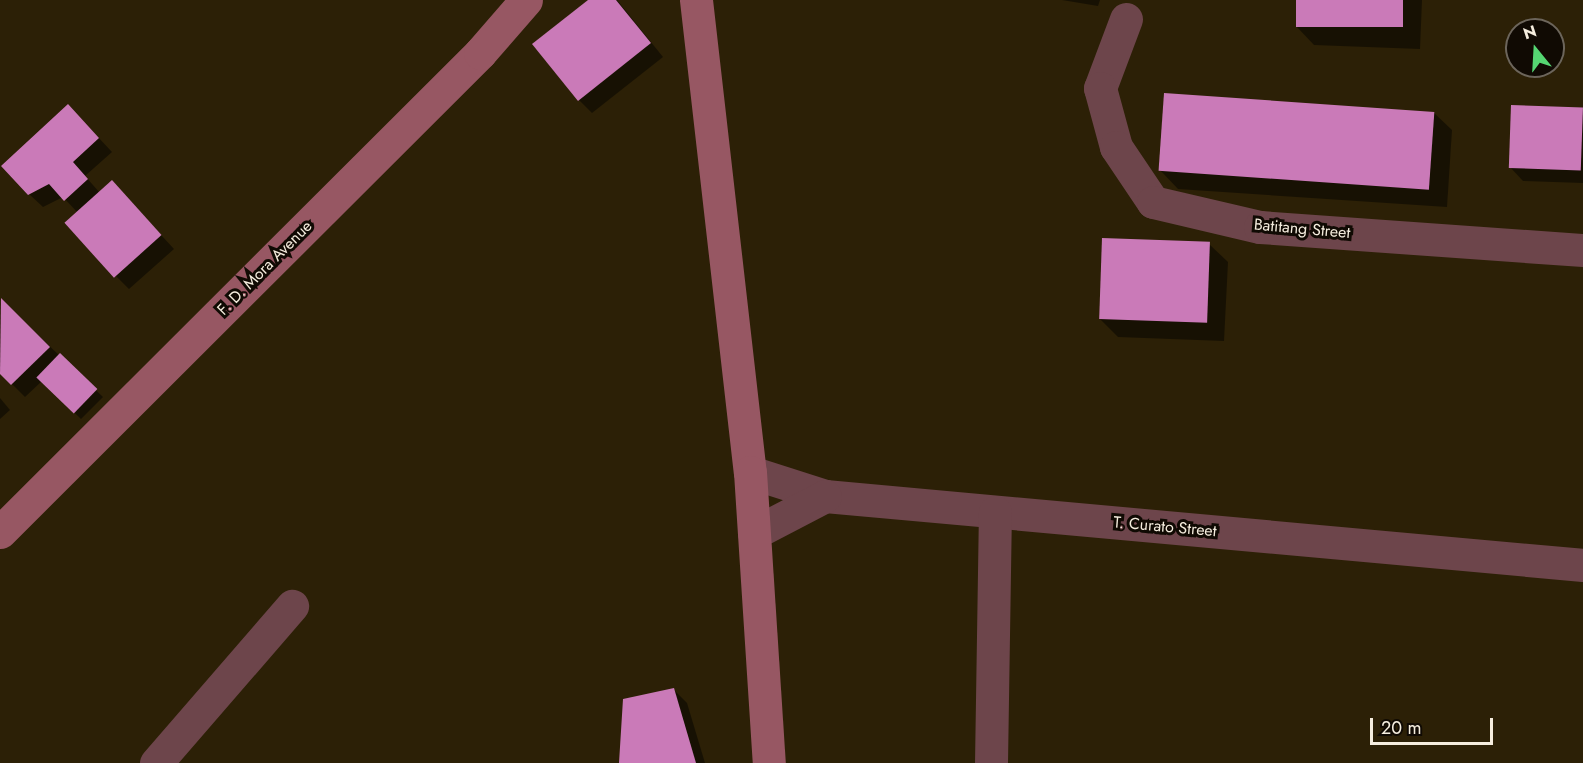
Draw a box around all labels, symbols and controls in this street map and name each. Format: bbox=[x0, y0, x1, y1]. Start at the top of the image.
north arrow bbox=[1505, 18, 1565, 78]
text: N bbox=[1520, 19, 1540, 45]
street label: Batitang Street bbox=[1253, 215, 1351, 243]
street label: F. D. Mora Avenue bbox=[214, 217, 316, 319]
street label: T. Curato Street bbox=[1113, 513, 1217, 541]
scale bar bbox=[1373, 706, 1496, 744]
text: 20 m bbox=[1381, 715, 1421, 741]

